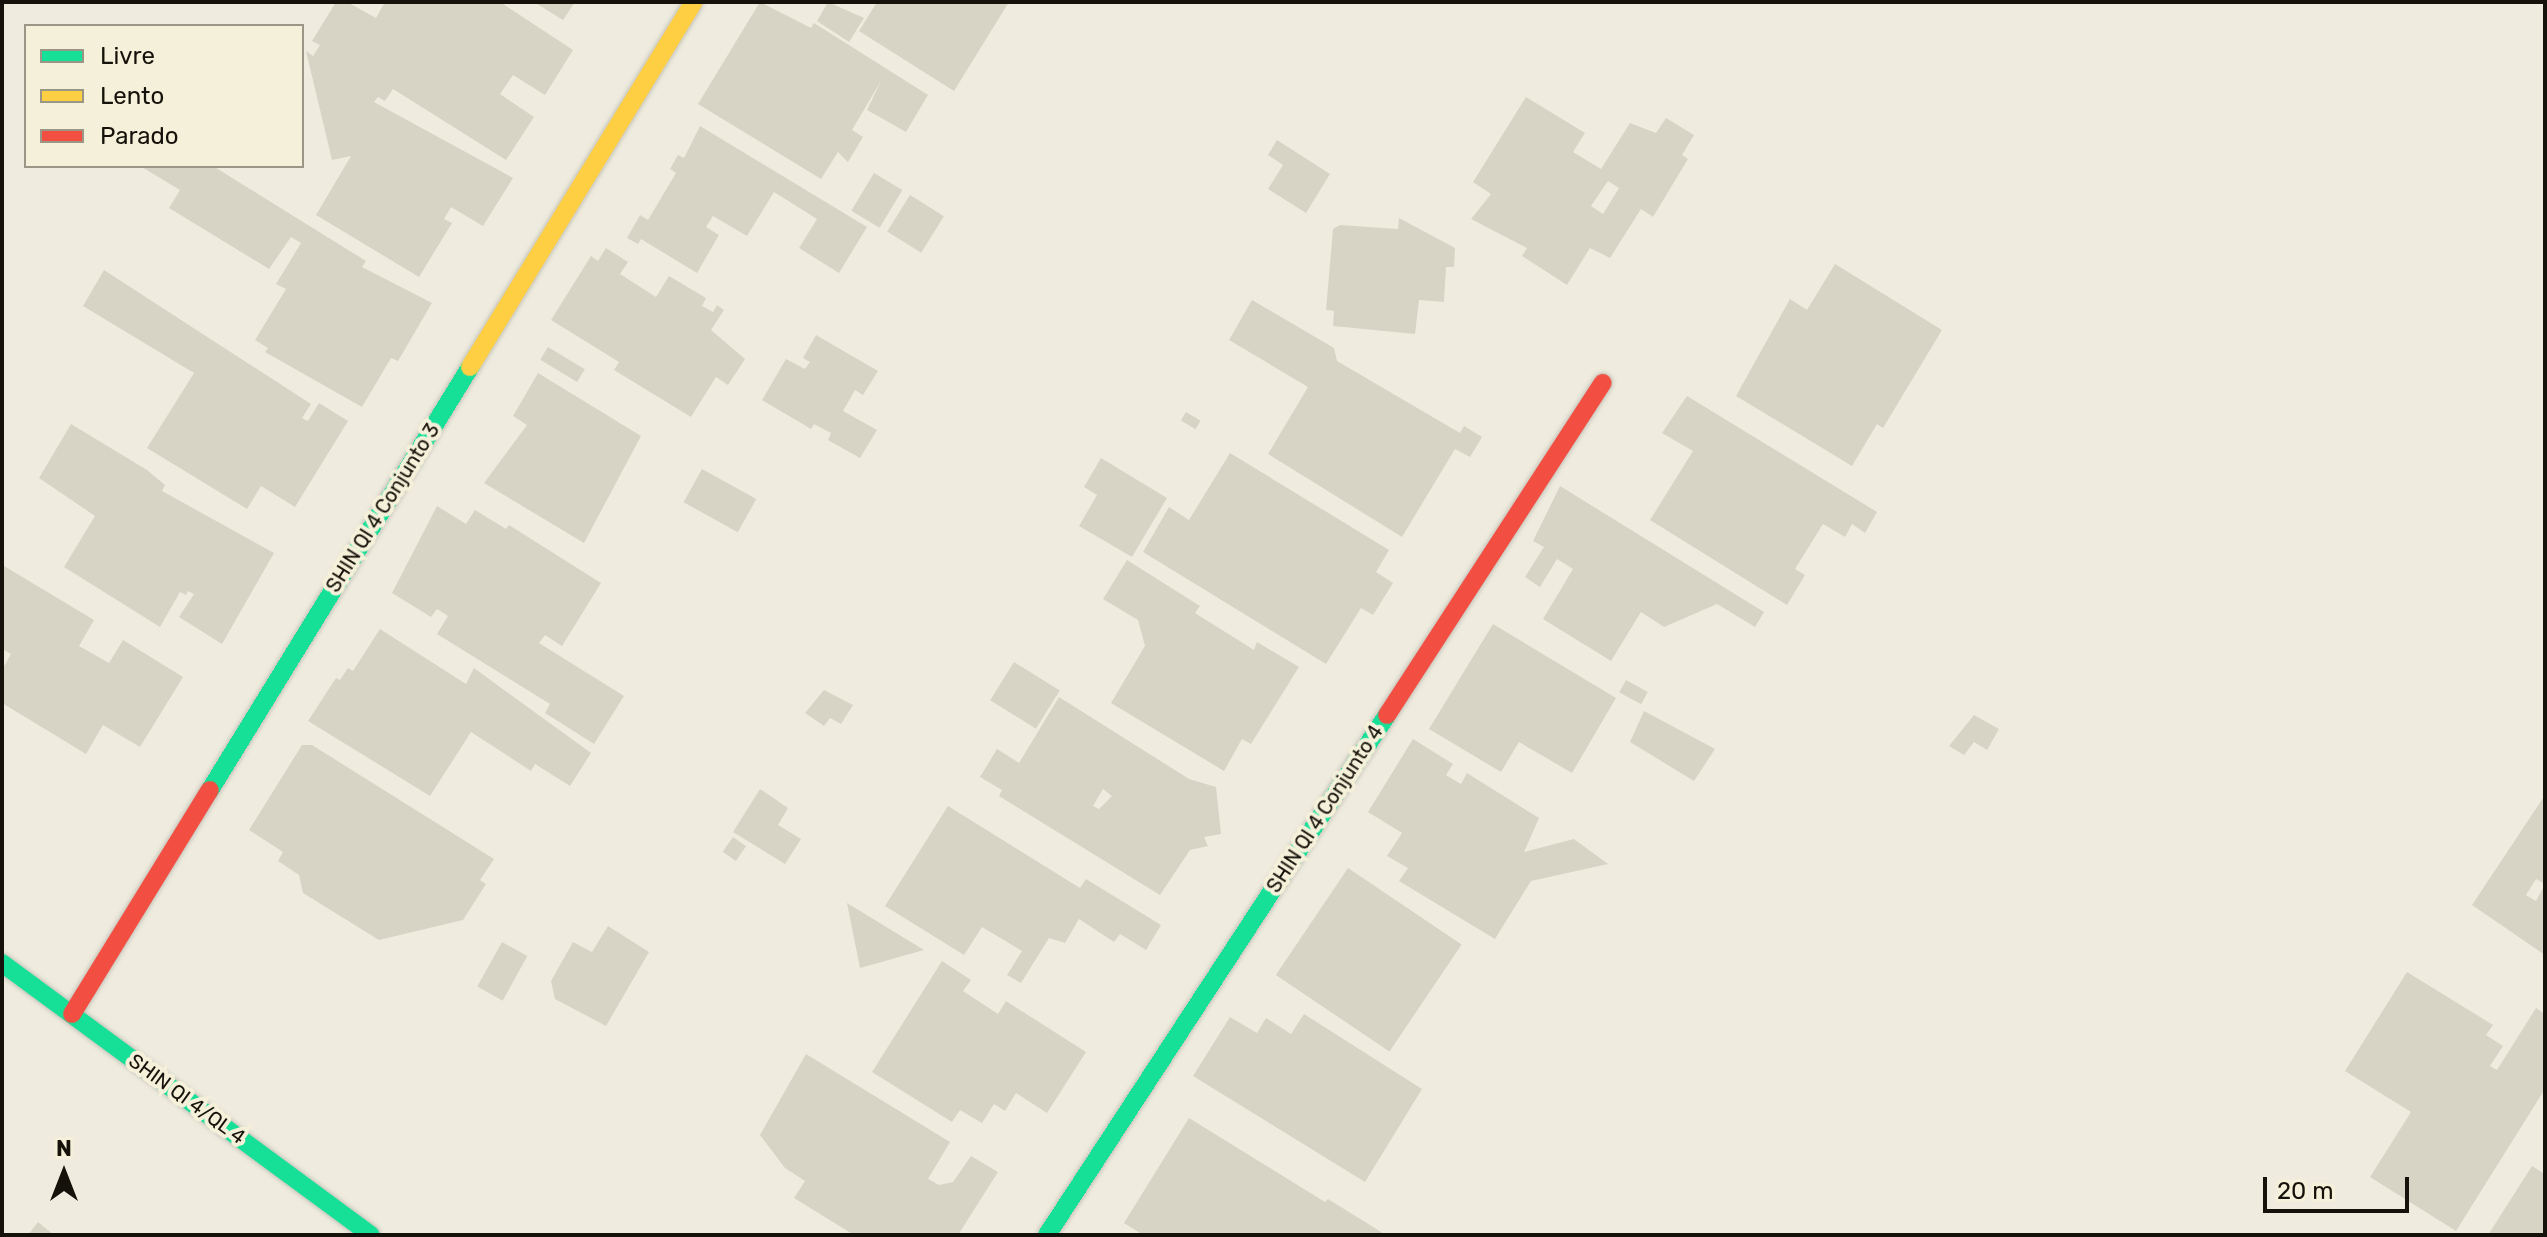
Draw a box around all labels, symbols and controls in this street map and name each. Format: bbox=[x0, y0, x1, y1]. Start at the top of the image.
legend bbox=[24, 24, 304, 168]
text: Livre bbox=[100, 42, 155, 70]
text: Lento bbox=[100, 82, 164, 110]
text: Parado bbox=[100, 122, 179, 150]
street label: SHIN QI 4 Conjunto 3 bbox=[321, 419, 445, 597]
street label: SHIN QI 4 Conjunto 4 bbox=[1262, 721, 1388, 897]
street label: SHIN QI 4/QL 4 bbox=[124, 1049, 250, 1149]
north arrow bbox=[24, 1133, 104, 1213]
text: N bbox=[56, 1135, 72, 1162]
scale bar bbox=[2267, 1161, 2413, 1211]
text: 20 m bbox=[2277, 1177, 2334, 1205]

